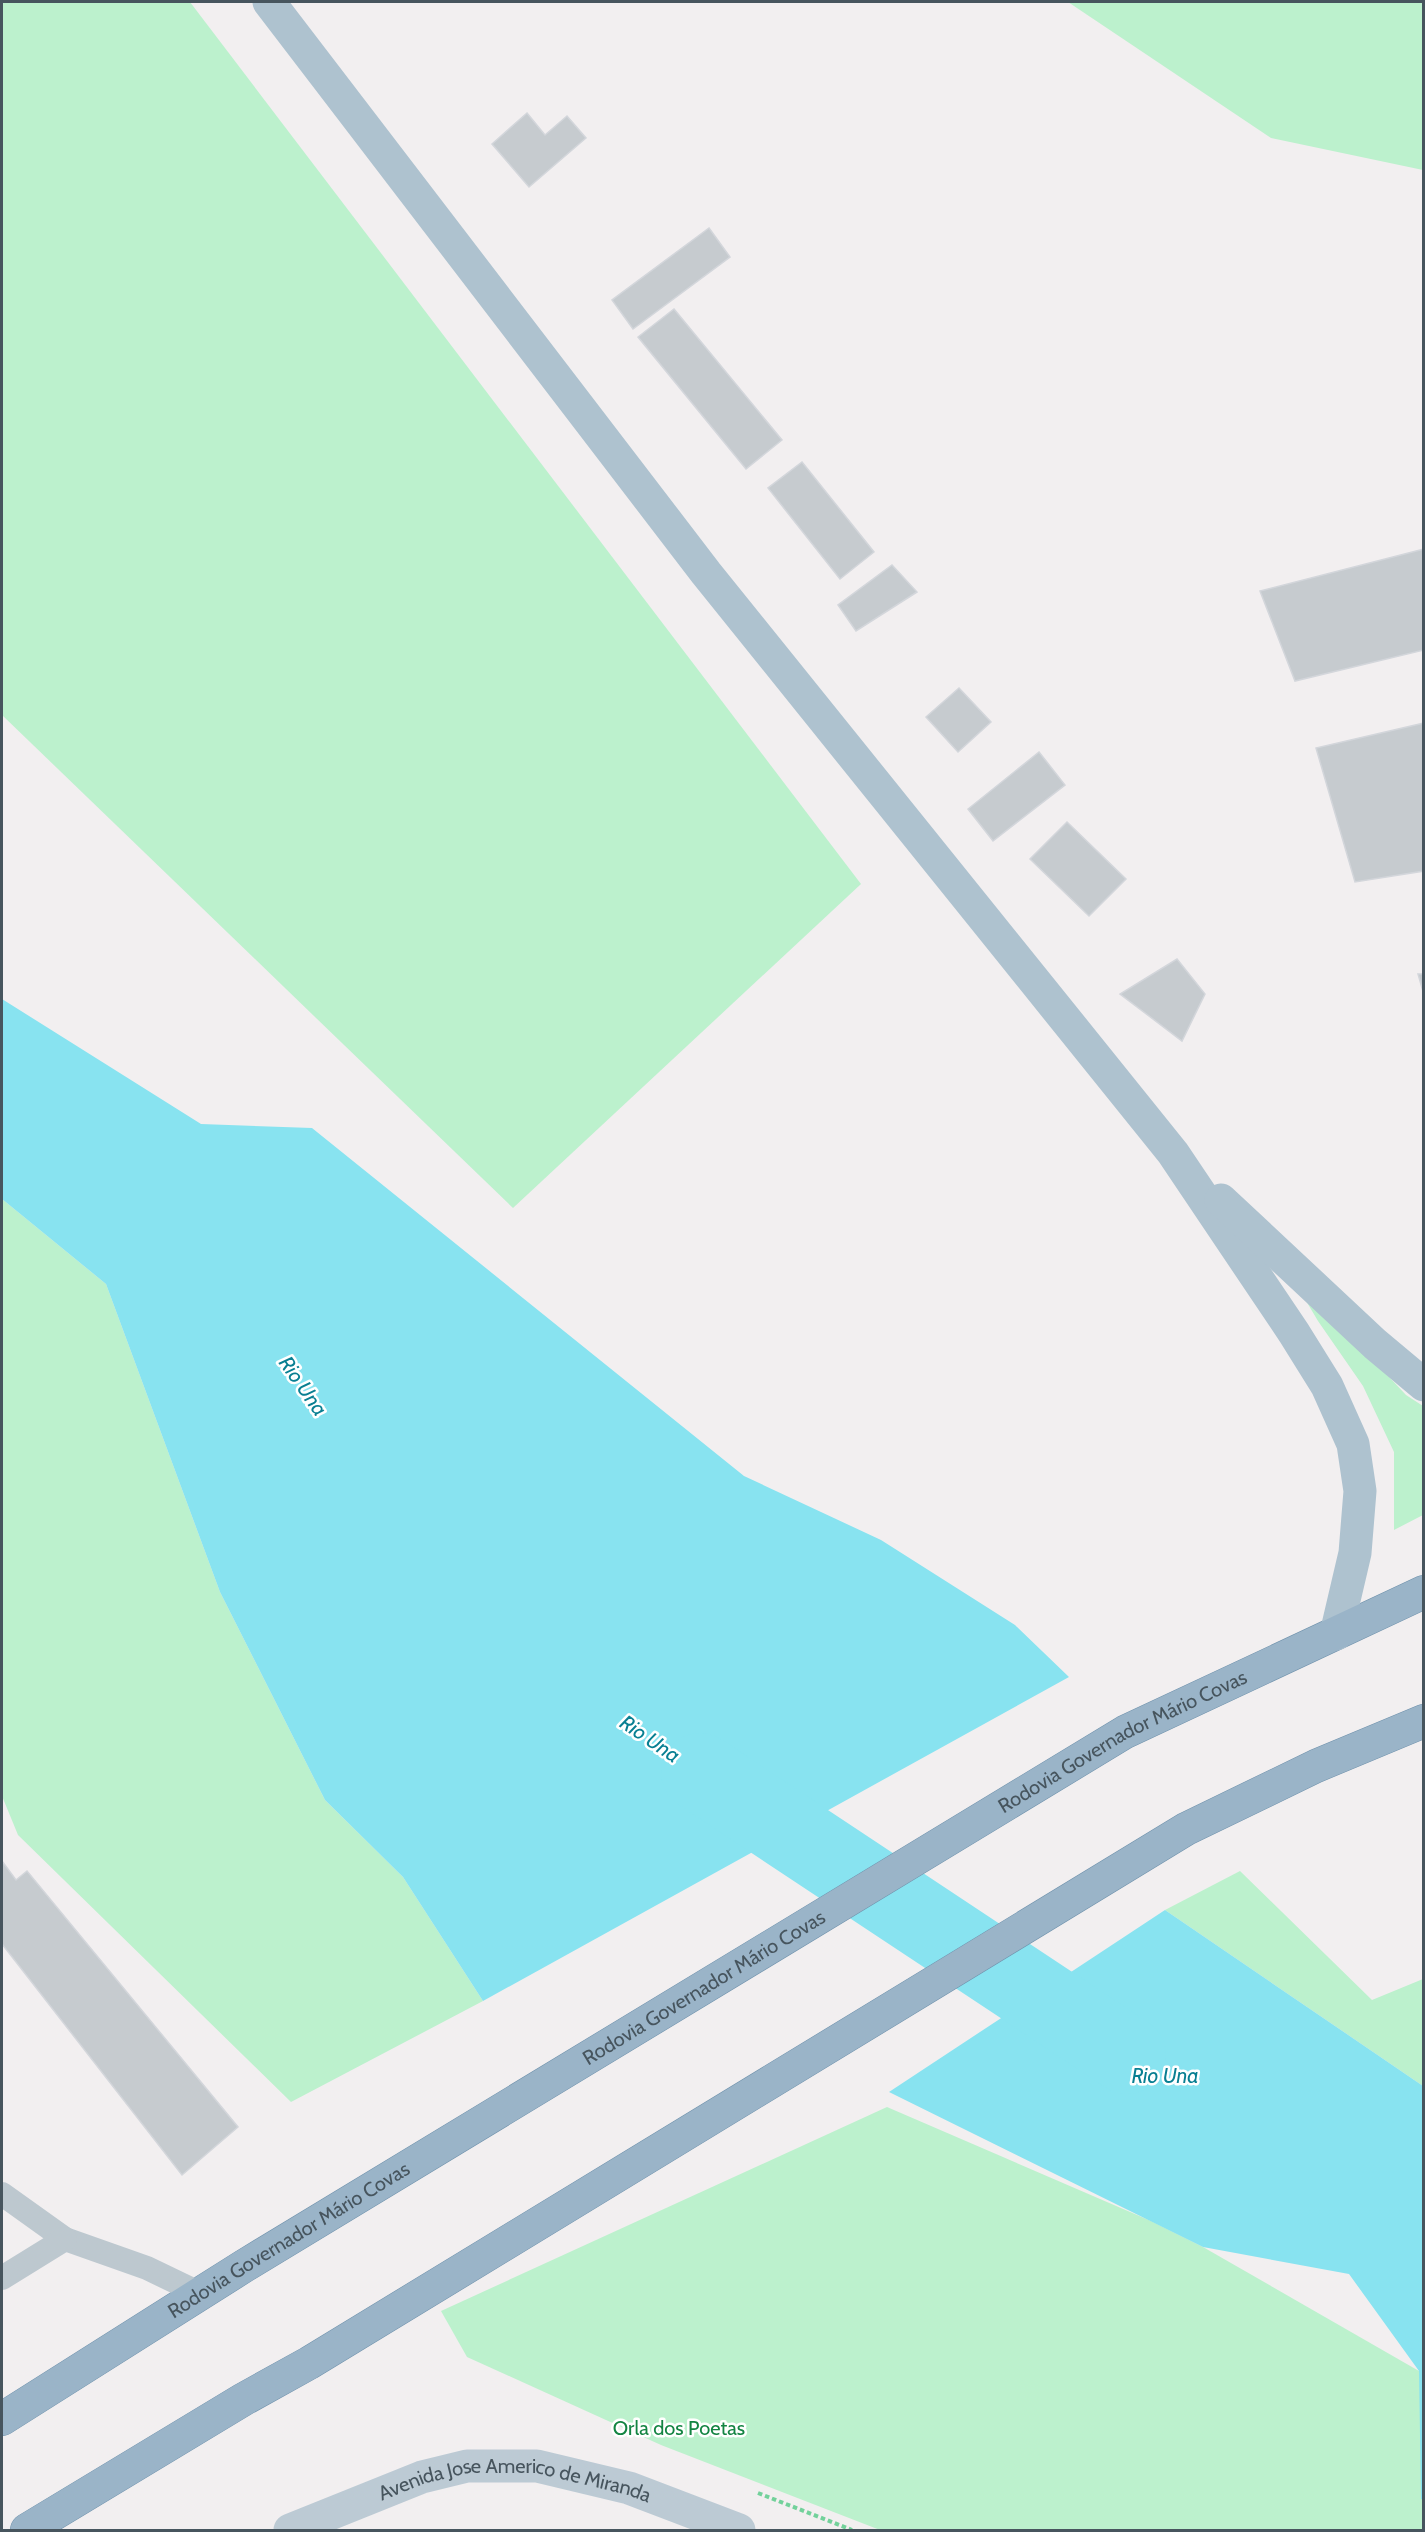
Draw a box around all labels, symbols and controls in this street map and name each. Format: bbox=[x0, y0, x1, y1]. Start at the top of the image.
water label: Rio Una bbox=[274, 1351, 333, 1420]
street label: Rodovia Governador Mário Covas bbox=[994, 1665, 1251, 1818]
water label: Rio Una bbox=[615, 1709, 685, 1768]
street label: Rodovia Governador Mário Covas bbox=[578, 1905, 829, 2070]
water label: Rio Una bbox=[1131, 2063, 1199, 2088]
street label: Rodovia Governador Mário Covas bbox=[163, 2157, 414, 2323]
park label: Orla dos Poetas bbox=[613, 2416, 745, 2440]
text: Avenida Jose Americo de Miranda bbox=[375, 2453, 655, 2508]
street label: Avenida Jose Americo de Miranda bbox=[374, 2486, 654, 2510]

